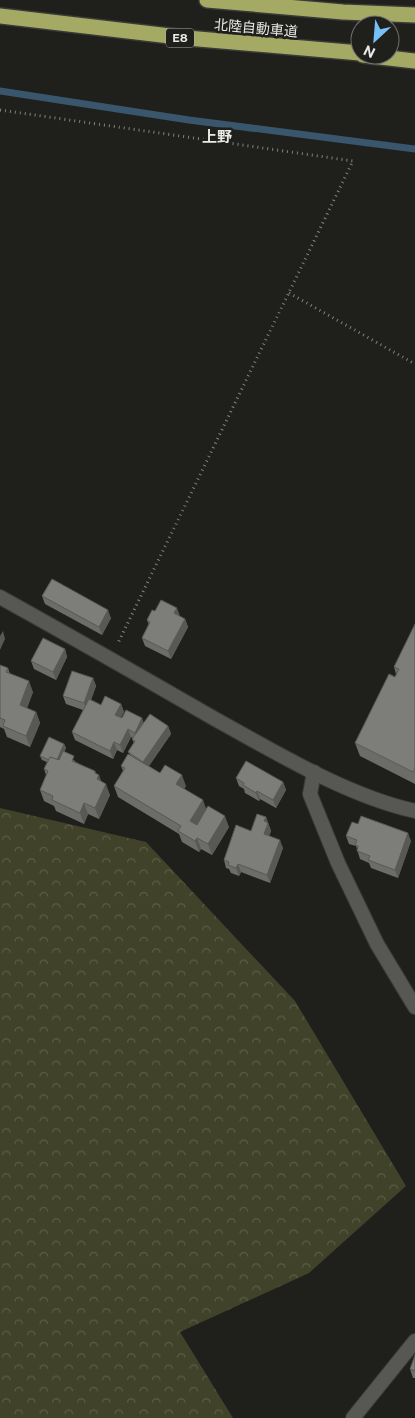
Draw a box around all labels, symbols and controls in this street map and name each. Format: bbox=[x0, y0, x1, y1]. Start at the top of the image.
north arrow bbox=[350, 15, 400, 65]
street label: 北陸自動車道 bbox=[213, 16, 299, 40]
road number: E8 bbox=[166, 28, 194, 48]
text: N bbox=[361, 42, 378, 61]
district label: 上野 bbox=[202, 128, 232, 145]

